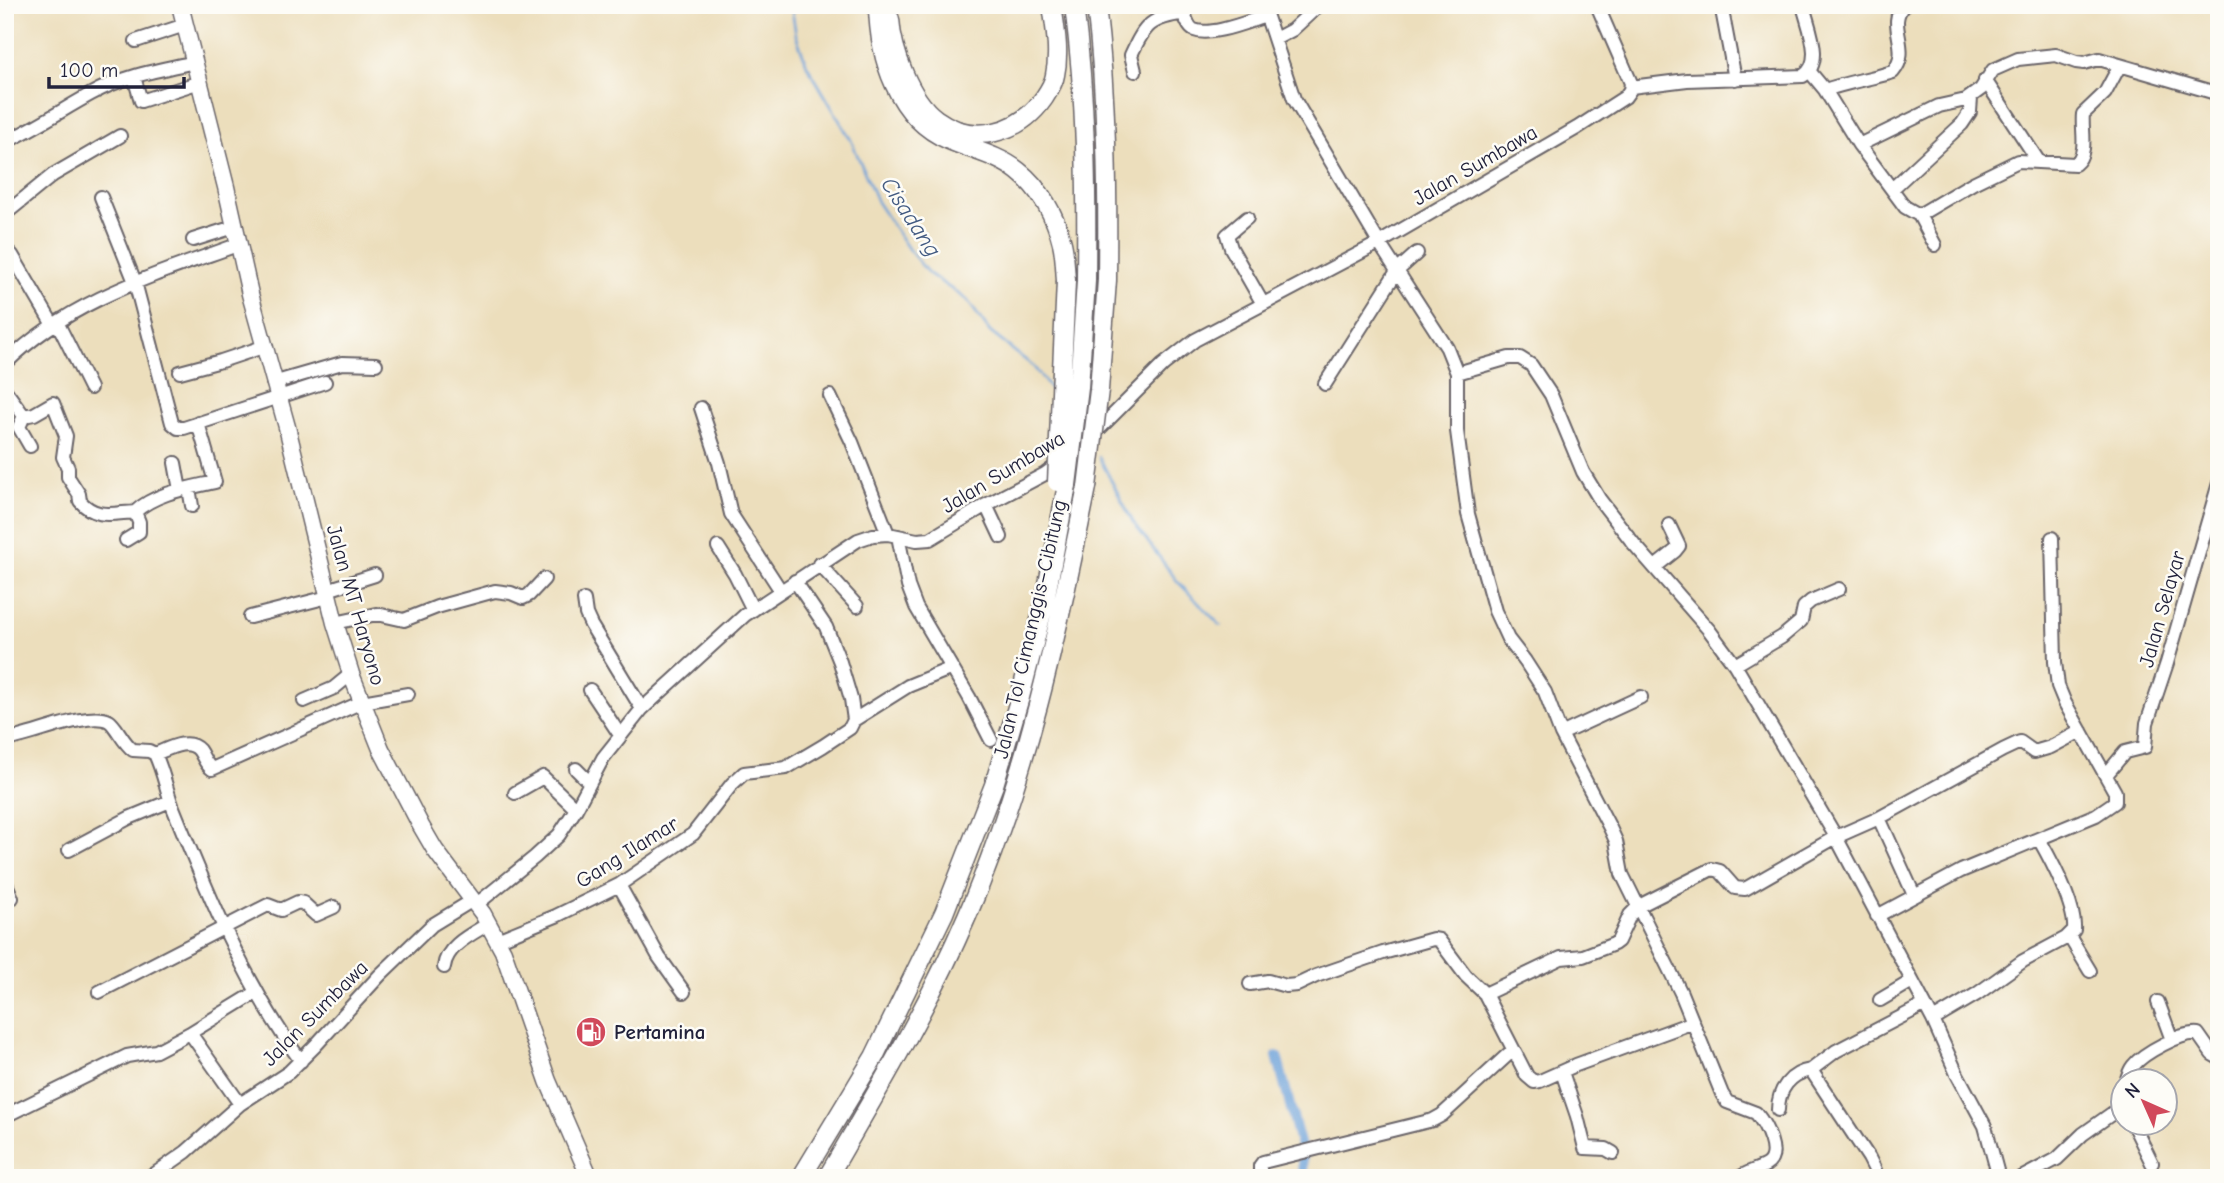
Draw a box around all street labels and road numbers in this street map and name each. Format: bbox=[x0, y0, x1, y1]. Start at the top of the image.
street label: Jalan Sumbawa bbox=[1409, 120, 1541, 210]
street label: Jalan Sumbawa bbox=[937, 426, 1069, 518]
street label: Jalan Tol Cimanggis–Cibitung bbox=[988, 497, 1072, 761]
street label: Jalan MT Haryono bbox=[322, 522, 390, 688]
street label: Jalan Selayar bbox=[2134, 547, 2190, 670]
street label: Gang Ilamar bbox=[572, 811, 683, 893]
street label: Jalan Sumbawa bbox=[257, 955, 373, 1071]

